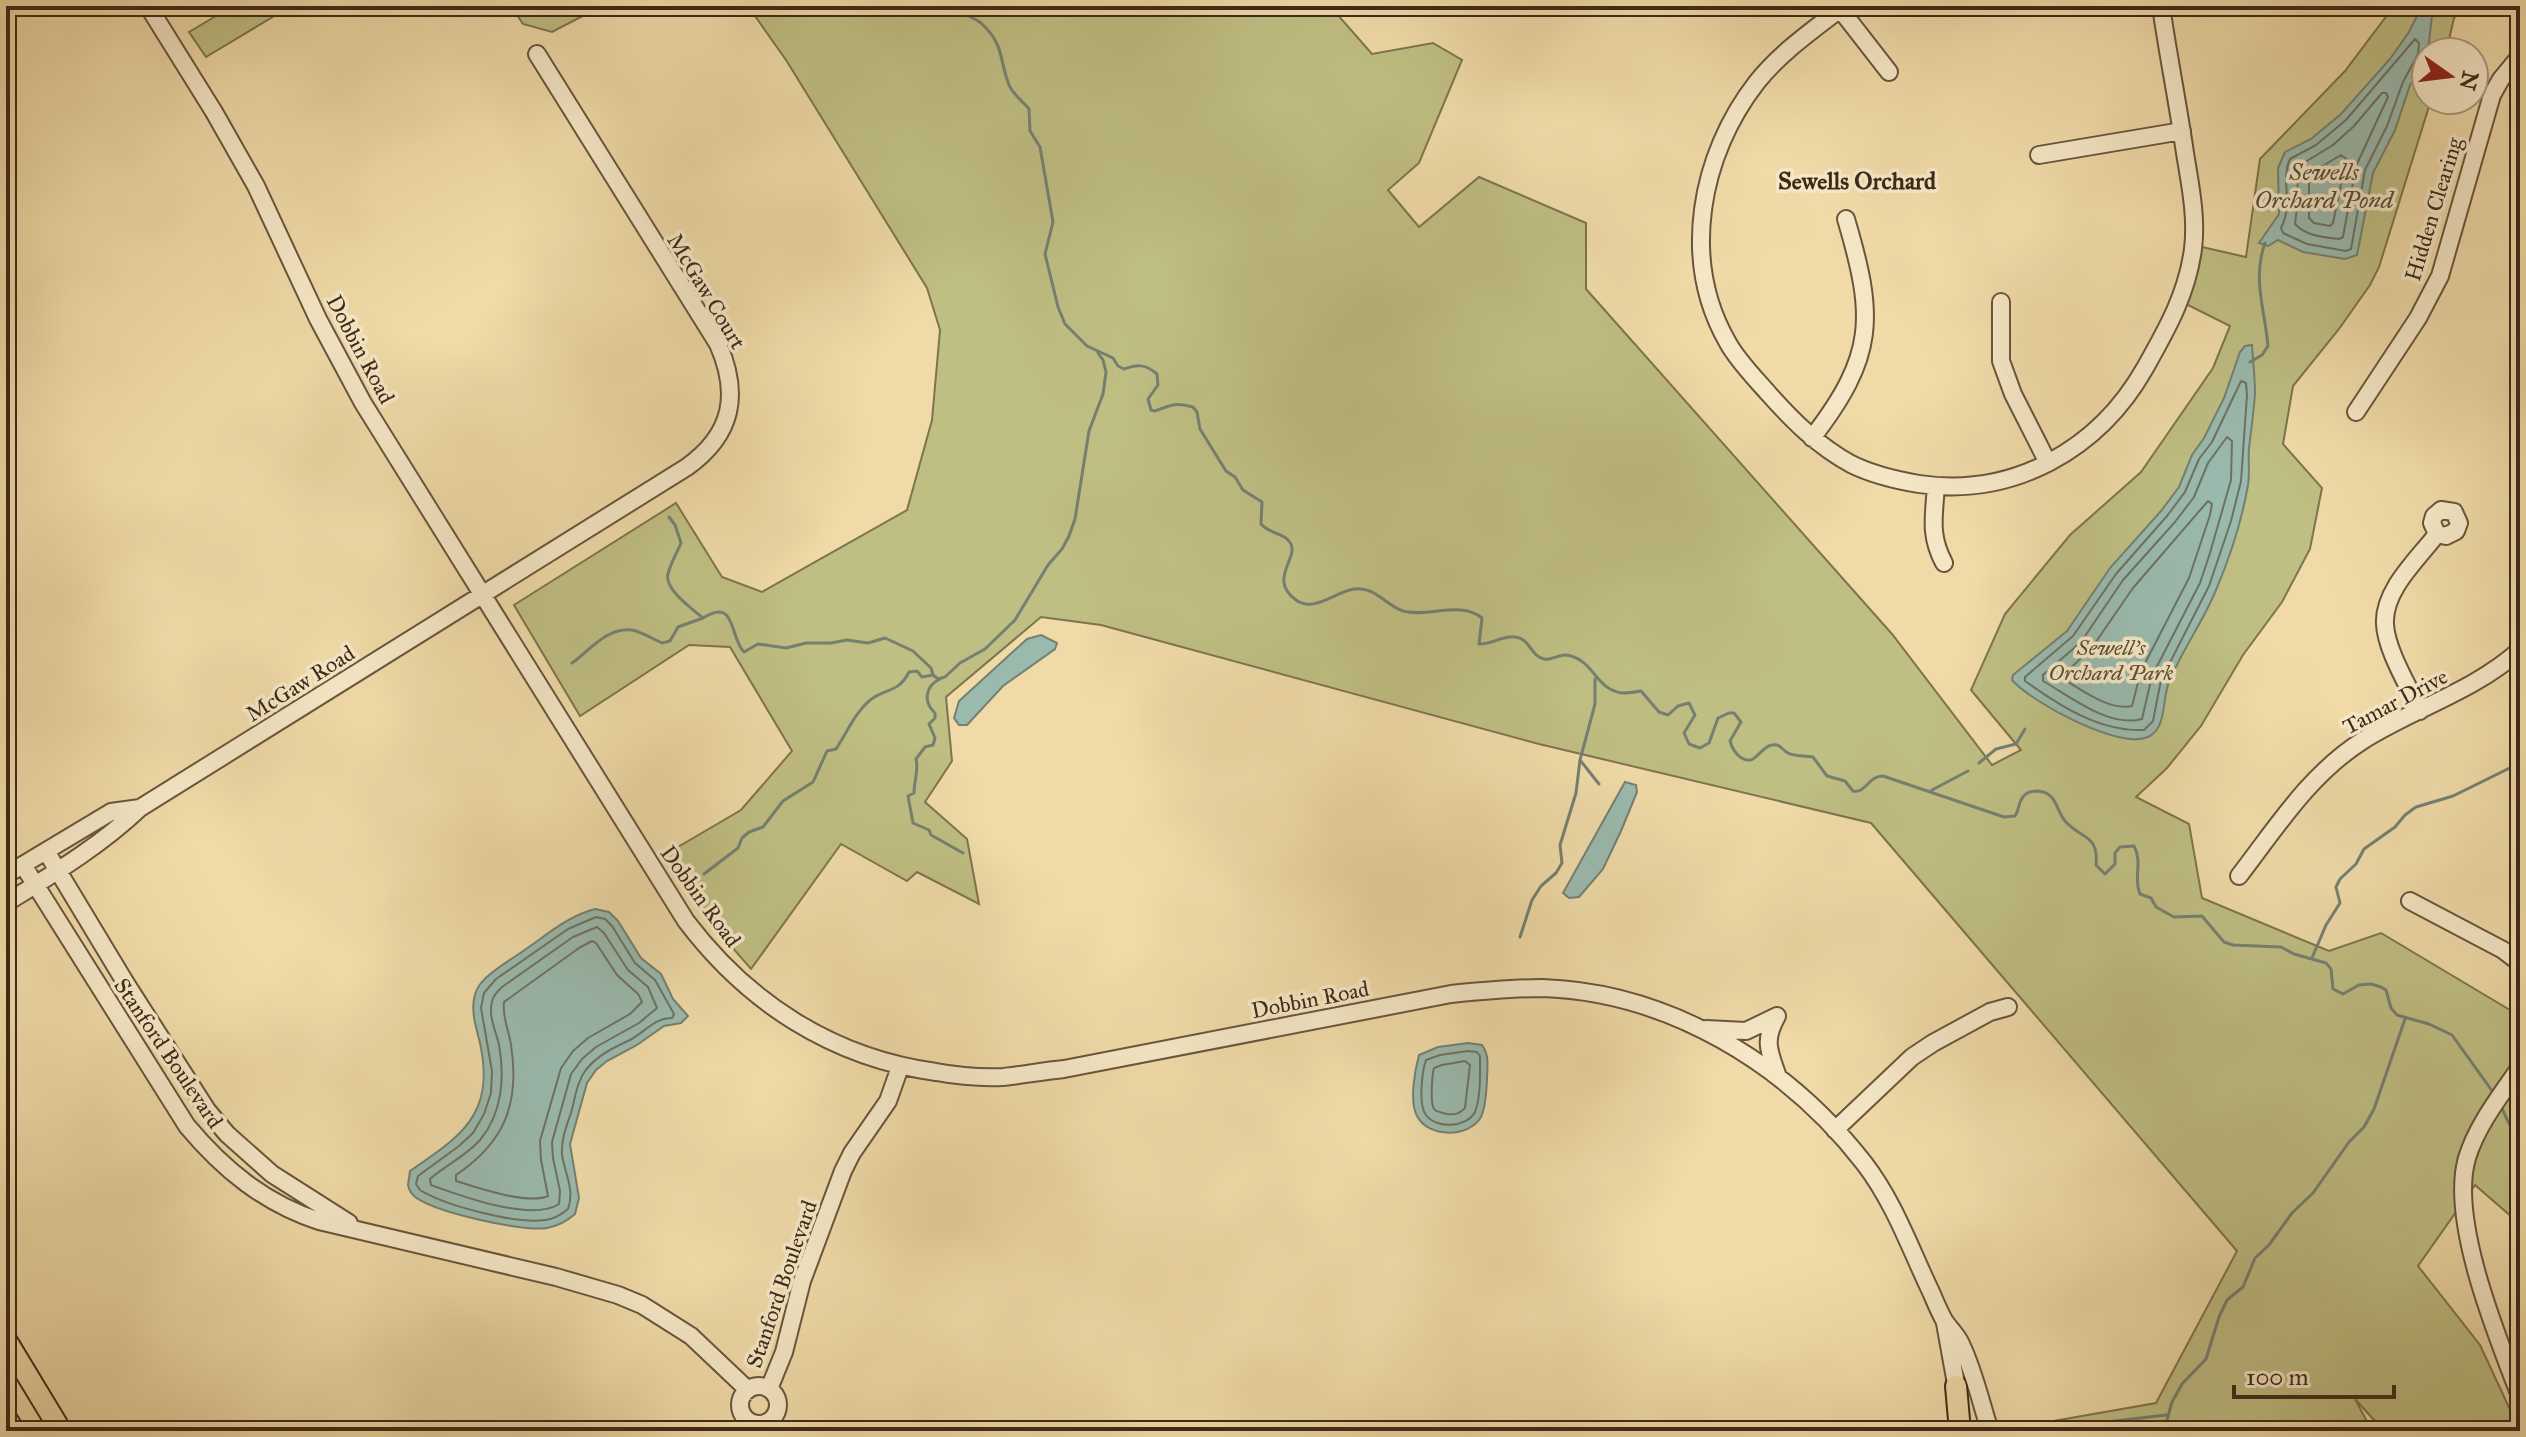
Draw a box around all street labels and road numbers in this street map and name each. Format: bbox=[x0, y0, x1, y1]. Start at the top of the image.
street label: Hidden Clearing bbox=[2399, 133, 2468, 284]
street label: McGaw Court bbox=[661, 229, 752, 354]
street label: Dobbin Road bbox=[321, 290, 401, 408]
street label: McGaw Road bbox=[241, 639, 360, 727]
street label: Tamar Drive bbox=[2338, 663, 2452, 740]
street label: Dobbin Road bbox=[655, 840, 747, 953]
street label: Stanford Boulevard bbox=[108, 973, 229, 1134]
street label: Dobbin Road bbox=[1249, 975, 1371, 1024]
street label: Stanford Boulevard bbox=[740, 1197, 823, 1372]

